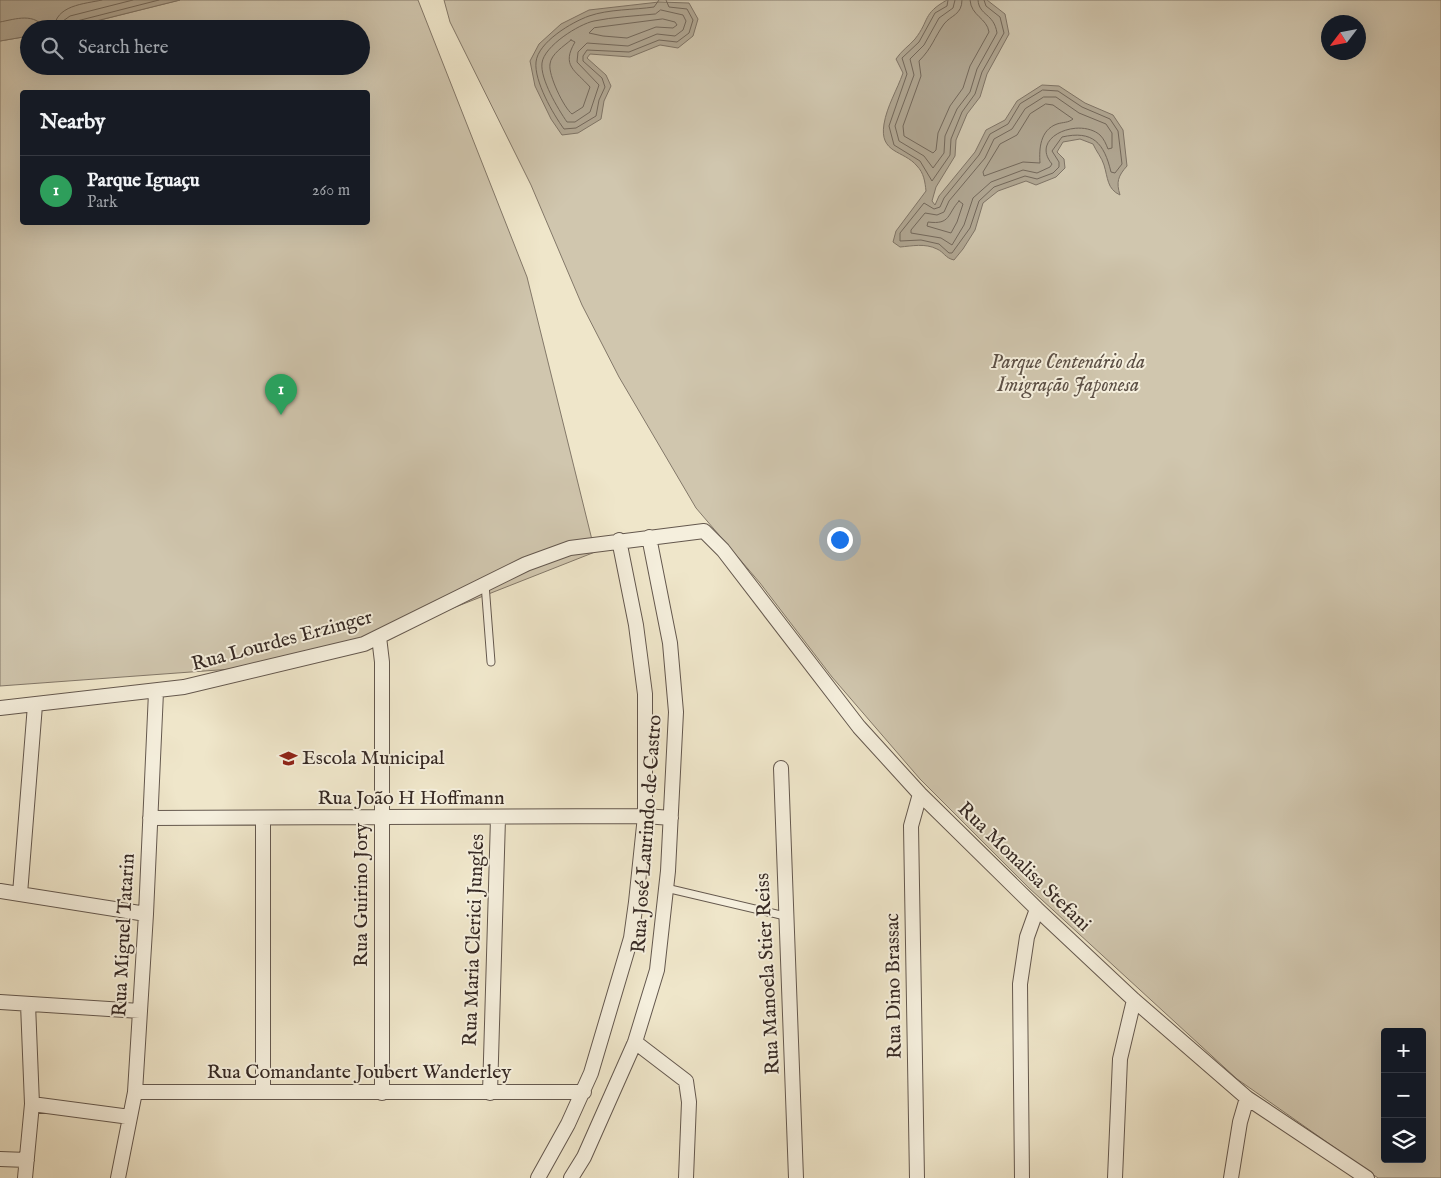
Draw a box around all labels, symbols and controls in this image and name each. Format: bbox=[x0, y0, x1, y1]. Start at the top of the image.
north arrow bbox=[1321, 15, 1366, 60]
search box bbox=[20, 20, 370, 75]
icon: search bbox=[38, 34, 66, 62]
text: Search here bbox=[78, 36, 169, 60]
text: Nearby bbox=[40, 109, 105, 136]
text: Parque Iguaçu bbox=[87, 169, 200, 193]
text: 1 bbox=[53, 181, 59, 201]
text: 260 m bbox=[312, 181, 350, 201]
text: Park bbox=[87, 193, 117, 213]
park label: Parque Centenário da Imigração Japonesa bbox=[991, 350, 1145, 399]
pin: 1 bbox=[265, 374, 297, 415]
your location bbox=[827, 527, 853, 553]
street label: Rua Lourdes Erzinger bbox=[189, 605, 376, 677]
street label: Rua José Laurindo de Castro bbox=[626, 714, 668, 954]
place label: Escola Municipal bbox=[302, 746, 445, 771]
school or university icon: Escola Municipal bbox=[278, 748, 298, 768]
street label: Rua João H Hoffmann bbox=[317, 786, 505, 811]
street label: Rua Monalisa Stefani bbox=[952, 797, 1096, 937]
street label: Rua Guirino Jory bbox=[349, 823, 374, 967]
street label: Rua Maria Clerici Jungles bbox=[458, 833, 490, 1047]
street label: Rua Miguel Tatarin bbox=[107, 852, 141, 1017]
street label: Rua Manoela Stier Reiss bbox=[750, 872, 786, 1076]
street label: Rua Dino Brassac bbox=[880, 913, 908, 1059]
map controls bbox=[1381, 1028, 1426, 1163]
button: + bbox=[1381, 1028, 1426, 1073]
street label: Rua Comandante Joubert Wanderley bbox=[207, 1060, 511, 1085]
button: − bbox=[1381, 1073, 1426, 1118]
button: layers bbox=[1381, 1118, 1426, 1163]

